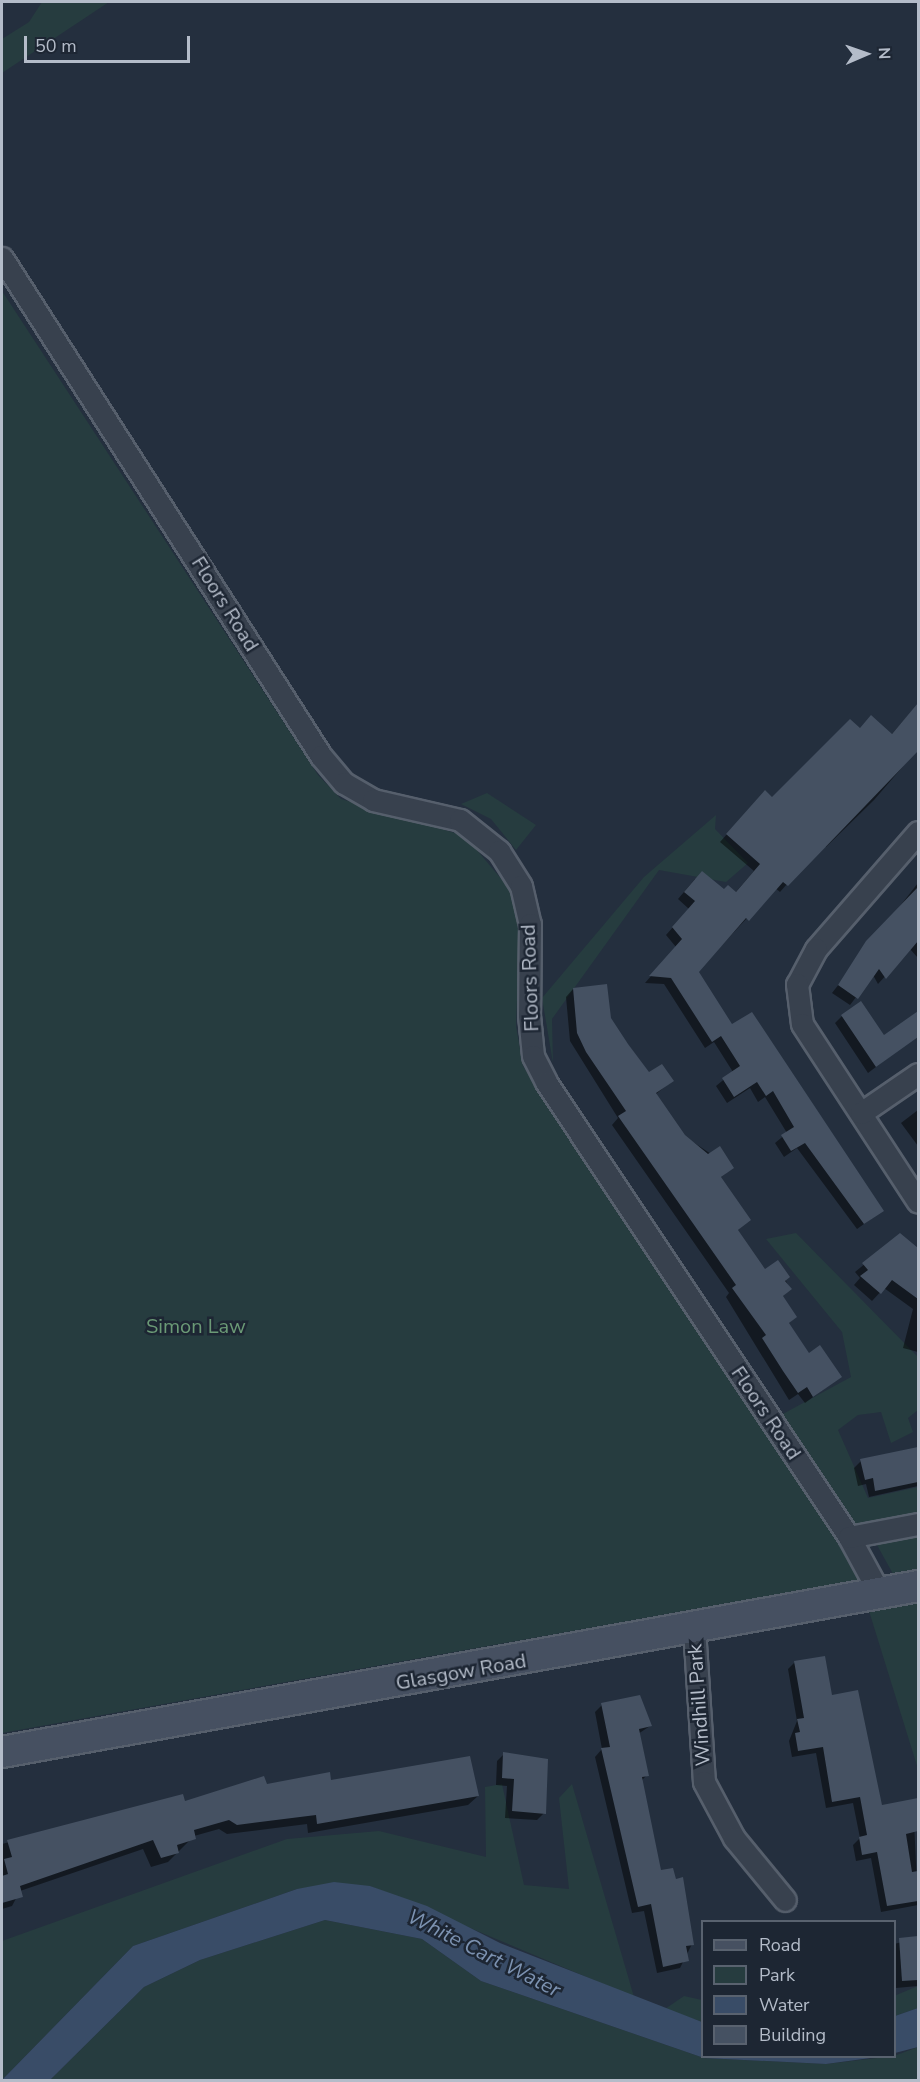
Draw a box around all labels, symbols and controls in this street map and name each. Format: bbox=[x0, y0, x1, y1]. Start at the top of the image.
scale bar bbox=[27, 24, 194, 62]
north arrow bbox=[836, 24, 896, 84]
text: 50 m bbox=[35, 34, 77, 58]
text: N bbox=[873, 47, 895, 60]
street label: Floors Road bbox=[186, 552, 264, 656]
street label: Floors Road bbox=[516, 924, 544, 1032]
park label: Simon Law bbox=[146, 1314, 246, 1338]
street label: Floors Road bbox=[726, 1362, 806, 1464]
street label: Windhill Park bbox=[683, 1643, 715, 1767]
street label: Glasgow Road bbox=[394, 1649, 528, 1695]
water label: White Cart Water bbox=[403, 1904, 565, 2002]
legend bbox=[701, 1920, 896, 2058]
text: Road bbox=[759, 1933, 801, 1957]
text: Park bbox=[759, 1963, 795, 1987]
text: Water bbox=[759, 1993, 810, 2017]
text: Building bbox=[759, 2023, 826, 2047]

